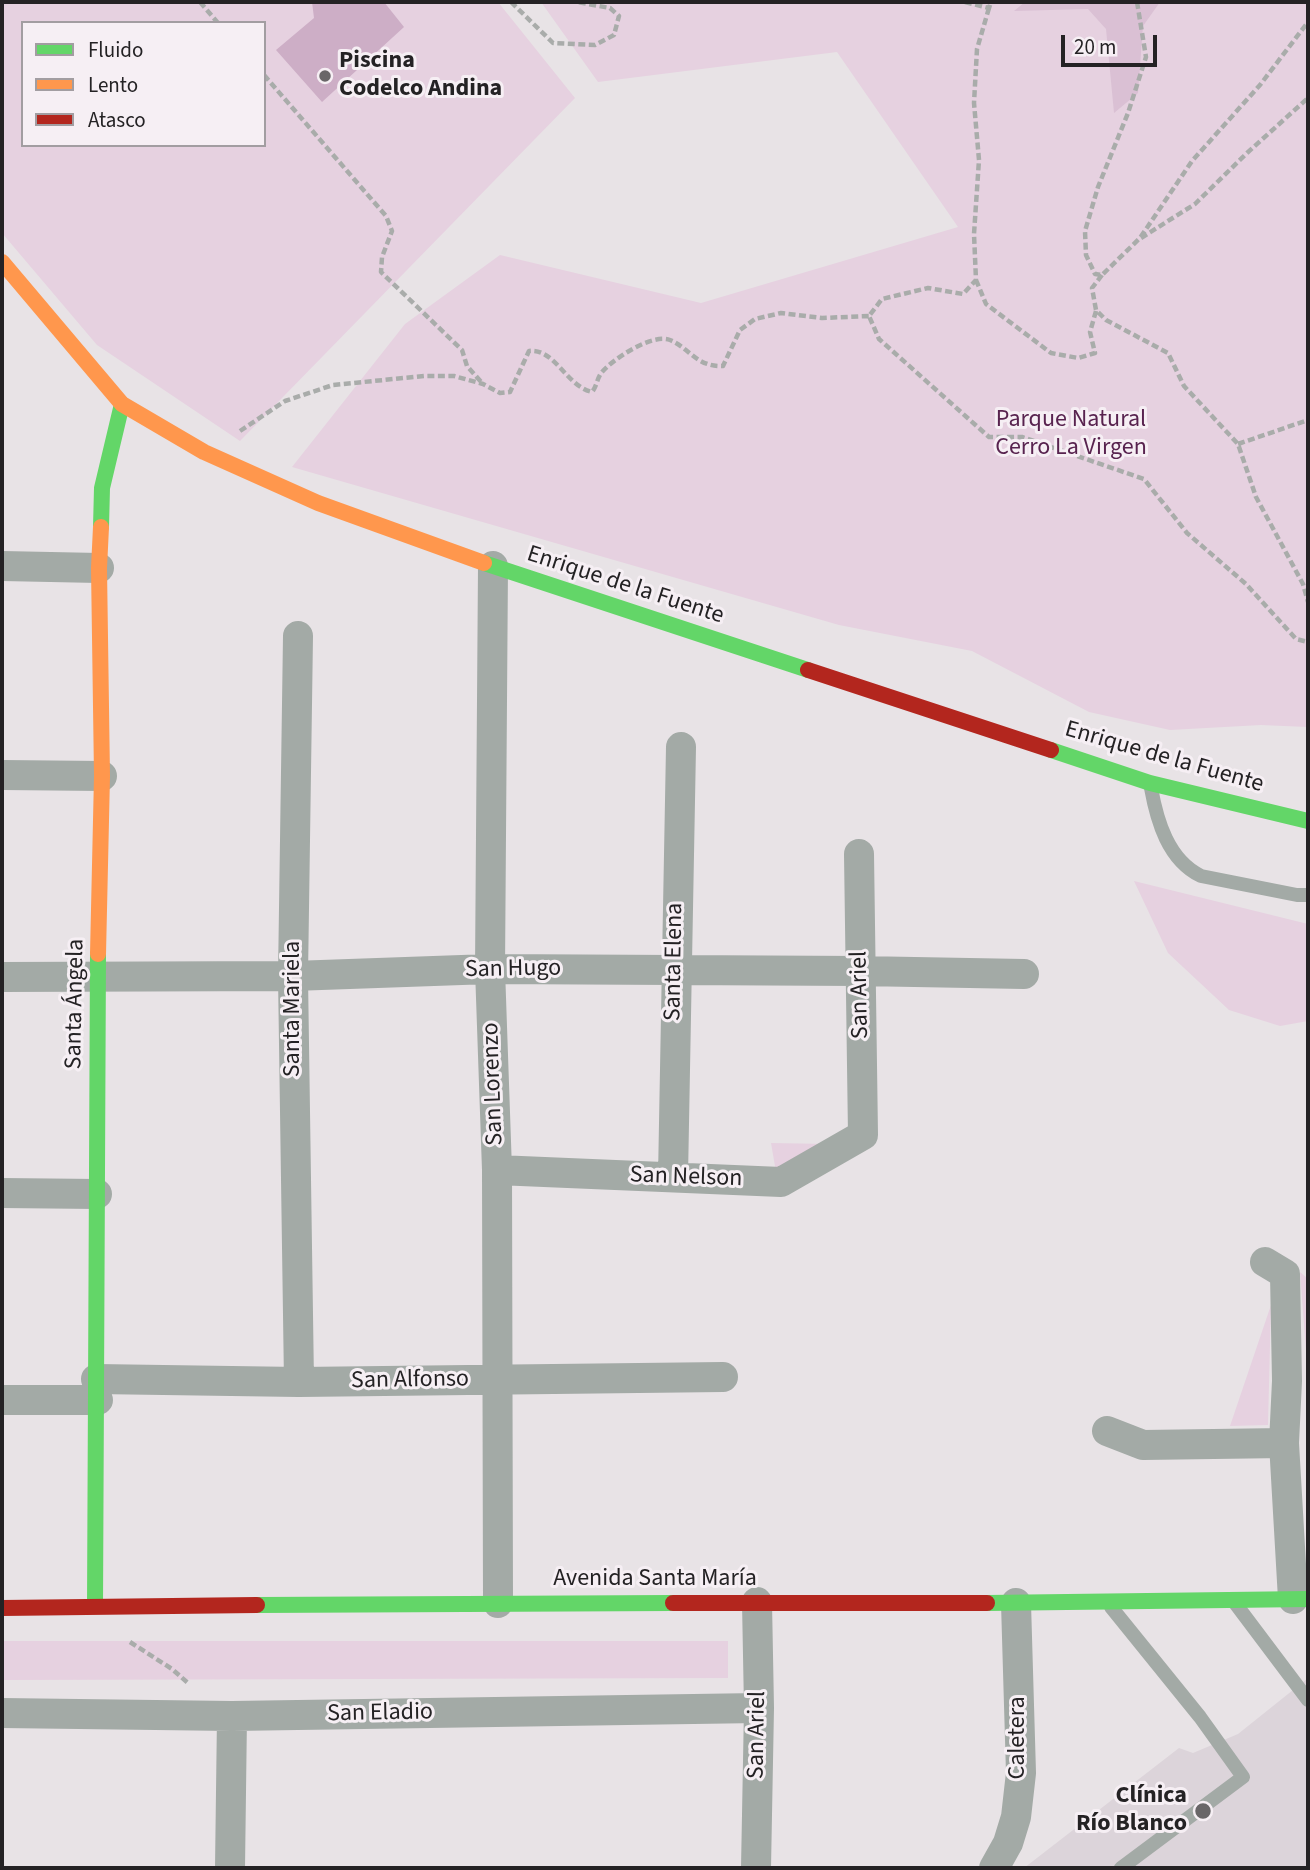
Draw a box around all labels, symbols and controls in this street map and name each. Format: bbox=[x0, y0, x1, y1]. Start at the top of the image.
legend bbox=[21, 21, 266, 147]
scale bar bbox=[1065, 21, 1161, 65]
text: 20 m bbox=[1074, 32, 1116, 62]
text: Fluido bbox=[88, 35, 143, 65]
place label: Piscina Codelco Andina bbox=[339, 48, 502, 104]
marker: Piscina Codelco Andina bbox=[317, 68, 333, 84]
text: Lento bbox=[88, 70, 138, 100]
text: Atasco bbox=[88, 105, 146, 135]
park label: Parque Natural Cerro La Virgen bbox=[995, 407, 1147, 463]
street label: Enrique de la Fuente bbox=[523, 541, 727, 631]
street label: Enrique de la Fuente bbox=[1061, 716, 1267, 800]
street label: Santa Elena bbox=[660, 903, 690, 1021]
street label: Santa Ángela bbox=[60, 938, 92, 1070]
street label: Santa Mariela bbox=[280, 941, 308, 1077]
street label: San Ariel bbox=[846, 951, 876, 1039]
street label: San Hugo bbox=[465, 955, 561, 985]
street label: San Lorenzo bbox=[477, 1022, 511, 1146]
street label: San Nelson bbox=[629, 1162, 743, 1194]
street label: San Alfonso bbox=[351, 1366, 469, 1396]
street label: Avenida Santa María bbox=[553, 1566, 757, 1594]
street label: San Ariel bbox=[743, 1691, 773, 1779]
street label: Caletera bbox=[1005, 1696, 1033, 1780]
street label: San Eladio bbox=[327, 1699, 433, 1729]
place label: Clínica Río Blanco bbox=[1076, 1783, 1187, 1839]
marker: Clínica Río Blanco bbox=[1193, 1801, 1213, 1821]

